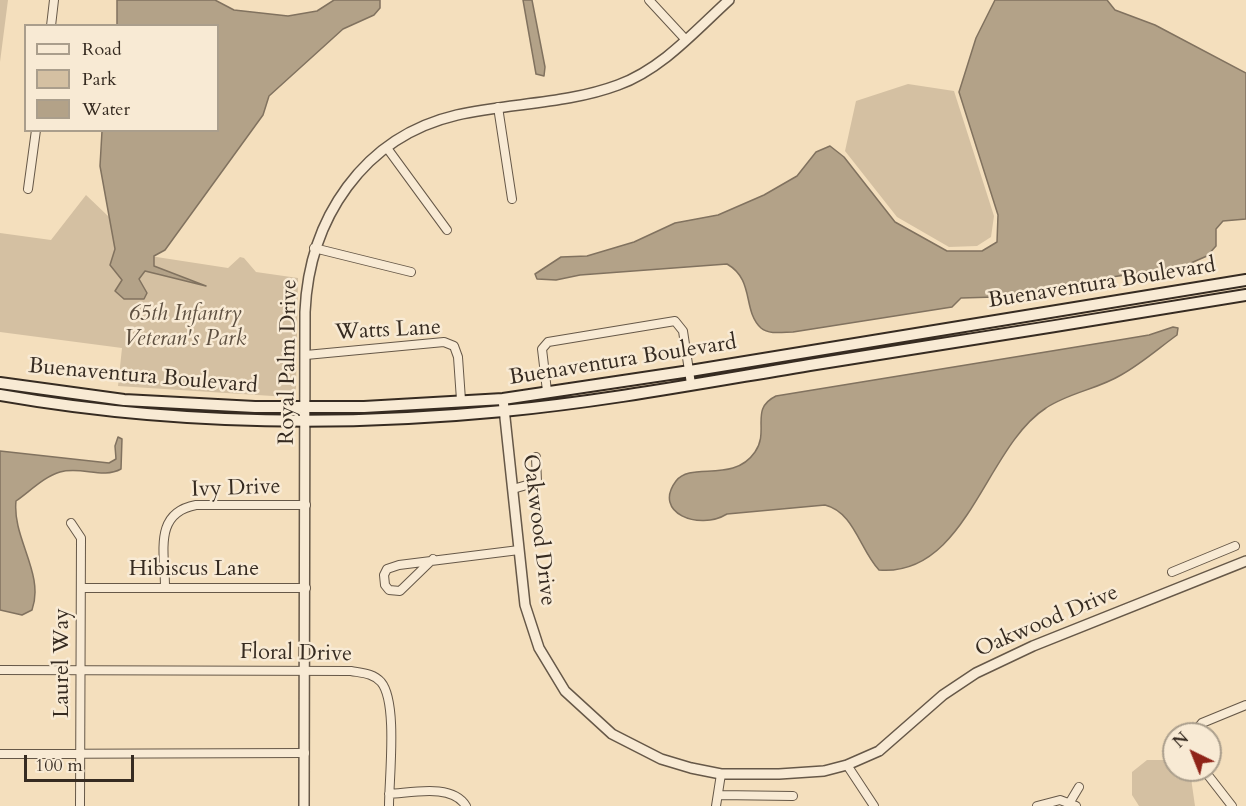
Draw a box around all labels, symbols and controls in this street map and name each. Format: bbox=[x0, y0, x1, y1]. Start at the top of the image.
legend bbox=[24, 24, 219, 132]
text: Road bbox=[82, 37, 122, 62]
text: Park bbox=[82, 67, 117, 92]
text: Water bbox=[82, 97, 130, 122]
street label: Buenaventura Boulevard bbox=[986, 253, 1218, 315]
street label: Royal Palm Drive bbox=[274, 279, 304, 445]
park label: 65th Infantry Veteran's Park bbox=[124, 302, 246, 354]
street label: Watts Lane bbox=[334, 315, 442, 347]
street label: Buenaventura Boulevard bbox=[507, 330, 739, 392]
street label: Buenaventura Boulevard bbox=[27, 354, 259, 400]
street label: Oakwood Drive bbox=[516, 453, 560, 607]
street label: Ivy Drive bbox=[191, 474, 281, 504]
street label: Hibiscus Lane bbox=[129, 557, 259, 583]
street label: Oakwood Drive bbox=[972, 580, 1122, 664]
street label: Laurel Way bbox=[50, 608, 76, 718]
street label: Floral Drive bbox=[240, 640, 352, 668]
north arrow bbox=[1162, 722, 1222, 782]
text: N bbox=[1169, 728, 1194, 753]
scale bar bbox=[27, 743, 136, 781]
text: 100 m bbox=[35, 753, 83, 778]

